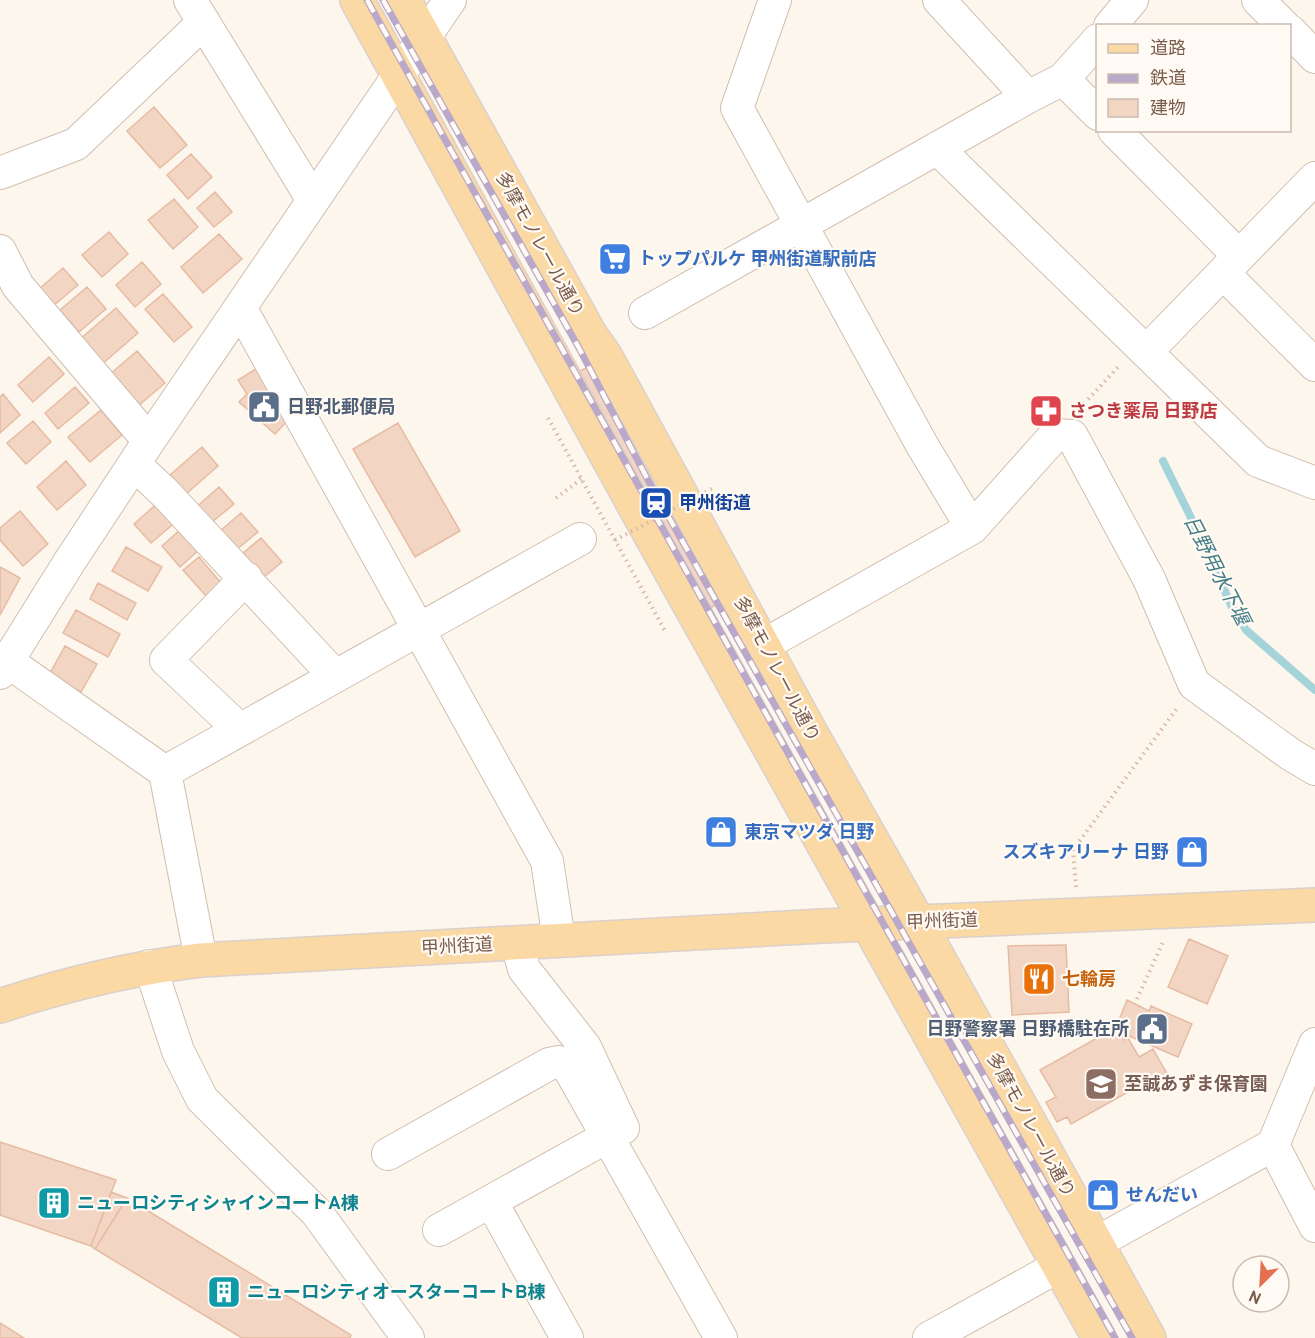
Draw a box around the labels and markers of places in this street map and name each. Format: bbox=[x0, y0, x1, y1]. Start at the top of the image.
supermarket icon: トップパルケ 甲州街道駅前店 bbox=[597, 241, 633, 277]
place label: トップパルケ 甲州街道駅前店 bbox=[638, 249, 877, 272]
public building icon: 日野北郵便局 bbox=[246, 389, 282, 425]
pharmacy icon: さつき薬局 日野店 bbox=[1028, 393, 1064, 429]
place label: 日野北郵便局 bbox=[287, 397, 395, 420]
place label: さつき薬局 日野店 bbox=[1069, 401, 1218, 424]
station icon: 甲州街道 bbox=[638, 485, 674, 521]
place label: 甲州街道 bbox=[679, 493, 751, 516]
shop icon: 東京マツダ 日野 bbox=[703, 814, 739, 850]
place label: 東京マツダ 日野 bbox=[744, 822, 875, 845]
shop icon: スズキアリーナ 日野 bbox=[1174, 834, 1210, 870]
place label: スズキアリーナ 日野 bbox=[1003, 842, 1169, 865]
restaurant icon: 七輪房 bbox=[1021, 961, 1057, 997]
place label: 七輪房 bbox=[1062, 969, 1116, 992]
public building icon: 日野警察署 日野橋駐在所 bbox=[1134, 1011, 1170, 1047]
place label: 日野警察署 日野橋駐在所 bbox=[927, 1019, 1129, 1042]
school or university icon: 至誠あずま保育園 bbox=[1083, 1066, 1119, 1102]
place label: 至誠あずま保育園 bbox=[1124, 1073, 1268, 1097]
shop icon: せんだい bbox=[1085, 1177, 1121, 1213]
building icon: ニューロシティシャインコートA棟 bbox=[36, 1185, 72, 1221]
place label: せんだい bbox=[1126, 1185, 1198, 1208]
place label: ニューロシティシャインコートA棟 bbox=[77, 1193, 359, 1216]
building icon: ニューロシティオースターコートB棟 bbox=[206, 1274, 242, 1310]
place label: ニューロシティオースターコートB棟 bbox=[247, 1282, 545, 1305]

